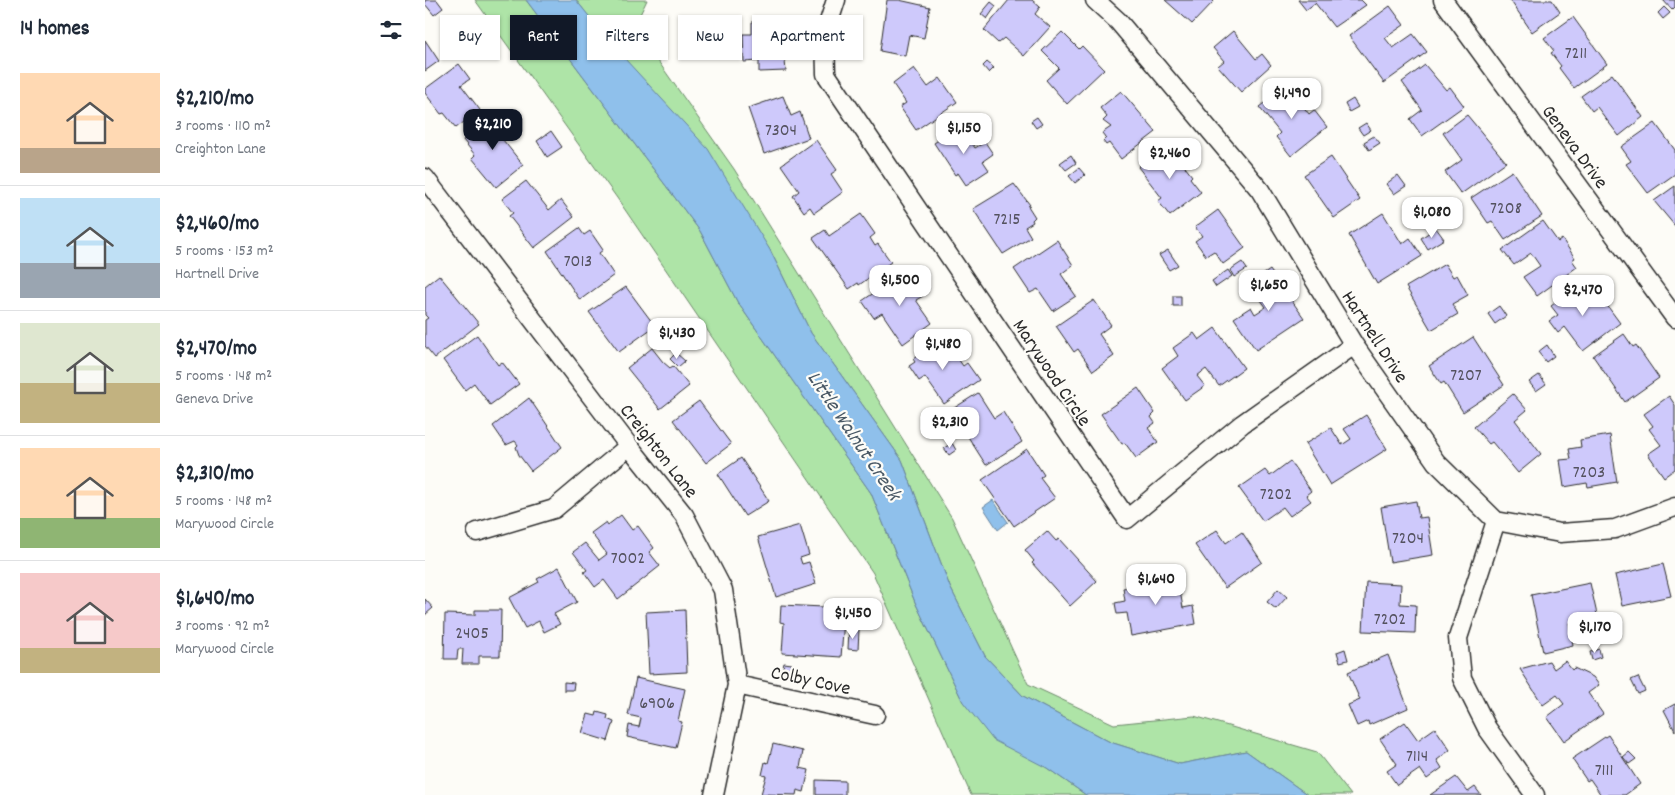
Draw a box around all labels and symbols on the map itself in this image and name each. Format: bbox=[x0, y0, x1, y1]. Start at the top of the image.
house number: 7211 bbox=[1565, 42, 1587, 67]
pin: $1,490 bbox=[1251, 78, 1333, 120]
street label: Geneva Drive bbox=[1534, 100, 1614, 196]
pin: $2,210 bbox=[452, 108, 534, 151]
pin: $1,150 bbox=[923, 112, 1005, 155]
house number: 7304 bbox=[765, 119, 797, 144]
pin: $2,460 bbox=[1129, 138, 1211, 180]
pin: $1,080 bbox=[1391, 196, 1473, 239]
house number: 7208 bbox=[1490, 197, 1522, 222]
house number: 7215 bbox=[993, 208, 1021, 233]
house number: 7013 bbox=[564, 250, 592, 275]
pin: $1,500 bbox=[859, 264, 941, 307]
pin: $1,650 bbox=[1228, 270, 1310, 312]
pin: $2,470 bbox=[1542, 274, 1624, 317]
street label: Hartnell Drive bbox=[1333, 286, 1414, 389]
street label: Marywood Circle bbox=[1004, 315, 1097, 433]
pin: $1,430 bbox=[636, 318, 718, 360]
pin: $1,480 bbox=[902, 328, 984, 371]
house number: 7207 bbox=[1450, 364, 1482, 389]
water label: Little Walnut Creek bbox=[798, 366, 908, 509]
street label: Creighton Lane bbox=[612, 399, 704, 505]
pin: $2,310 bbox=[909, 406, 991, 449]
house number: 7203 bbox=[1573, 461, 1605, 486]
house number: 7202 bbox=[1260, 483, 1292, 508]
house number: 7204 bbox=[1392, 527, 1424, 552]
house number: 7002 bbox=[611, 547, 645, 572]
pin: $1,640 bbox=[1115, 564, 1197, 606]
pin: $1,450 bbox=[812, 598, 894, 640]
house number: 7202 bbox=[1374, 608, 1406, 633]
pin: $1,170 bbox=[1554, 612, 1636, 654]
house number: 2405 bbox=[455, 622, 489, 647]
street label: Colby Cove bbox=[768, 660, 853, 704]
house number: 6906 bbox=[639, 692, 675, 717]
house number: 7114 bbox=[1406, 745, 1428, 770]
house number: 7111 bbox=[1595, 759, 1613, 784]

